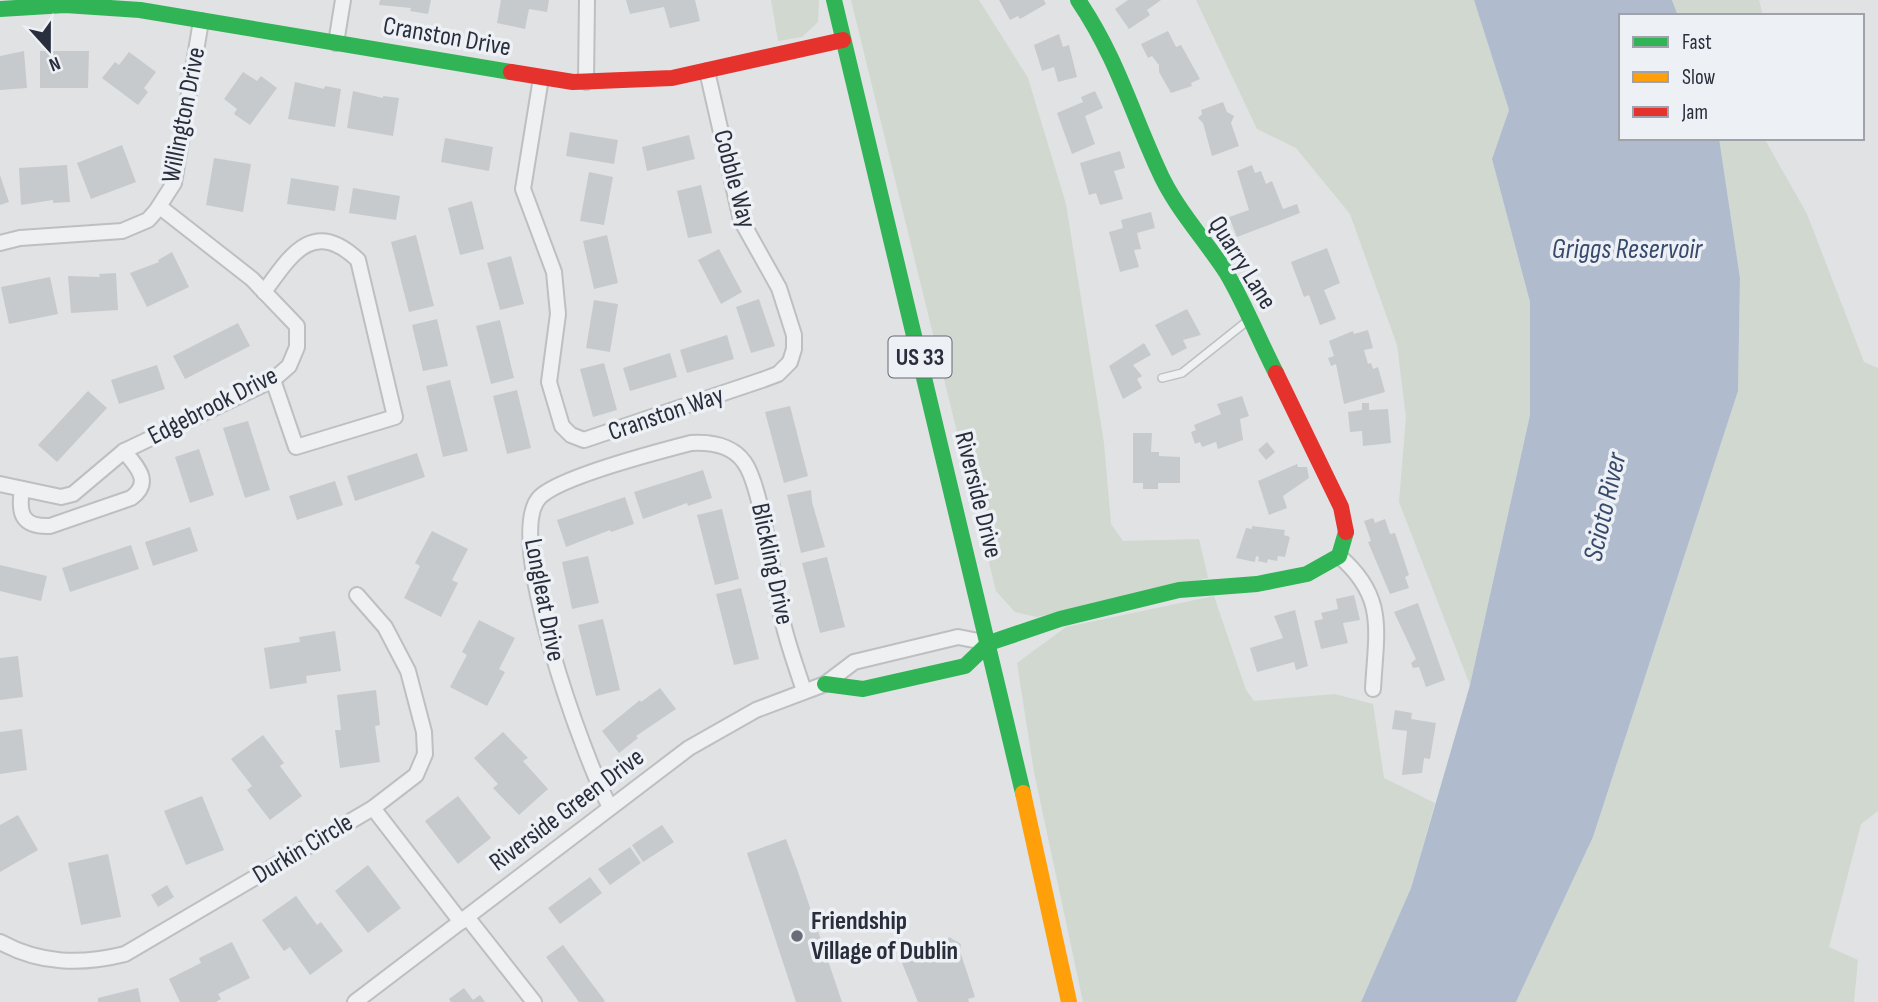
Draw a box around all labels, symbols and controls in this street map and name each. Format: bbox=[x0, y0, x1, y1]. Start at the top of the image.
street label: Cranston Drive bbox=[381, 11, 513, 63]
north arrow bbox=[14, 14, 84, 84]
legend bbox=[1619, 14, 1864, 140]
text: Fast bbox=[1682, 30, 1712, 55]
street label: Willington Drive bbox=[156, 45, 212, 185]
text: N bbox=[46, 51, 63, 76]
text: Slow bbox=[1682, 65, 1716, 90]
text: Jam bbox=[1681, 100, 1708, 125]
street label: Cobble Way bbox=[706, 127, 762, 231]
street label: Quarry Lane bbox=[1201, 211, 1283, 315]
water label: Griggs Reservoir bbox=[1552, 233, 1703, 266]
road number: US 33 bbox=[888, 336, 951, 378]
street label: Edgebrook Drive bbox=[143, 360, 283, 452]
street label: Cranston Way bbox=[604, 380, 728, 448]
street label: Riverside Drive bbox=[947, 429, 1009, 561]
water label: Scioto River bbox=[1577, 449, 1634, 564]
street label: Blickling Drive bbox=[744, 500, 800, 628]
street label: Longleat Drive bbox=[517, 536, 571, 664]
street label: Riverside Green Drive bbox=[484, 742, 650, 878]
street label: Durkin Circle bbox=[247, 807, 359, 891]
place label: Friendship Village of Dublin bbox=[811, 906, 958, 967]
marker: Friendship Village of Dublin bbox=[789, 928, 805, 944]

